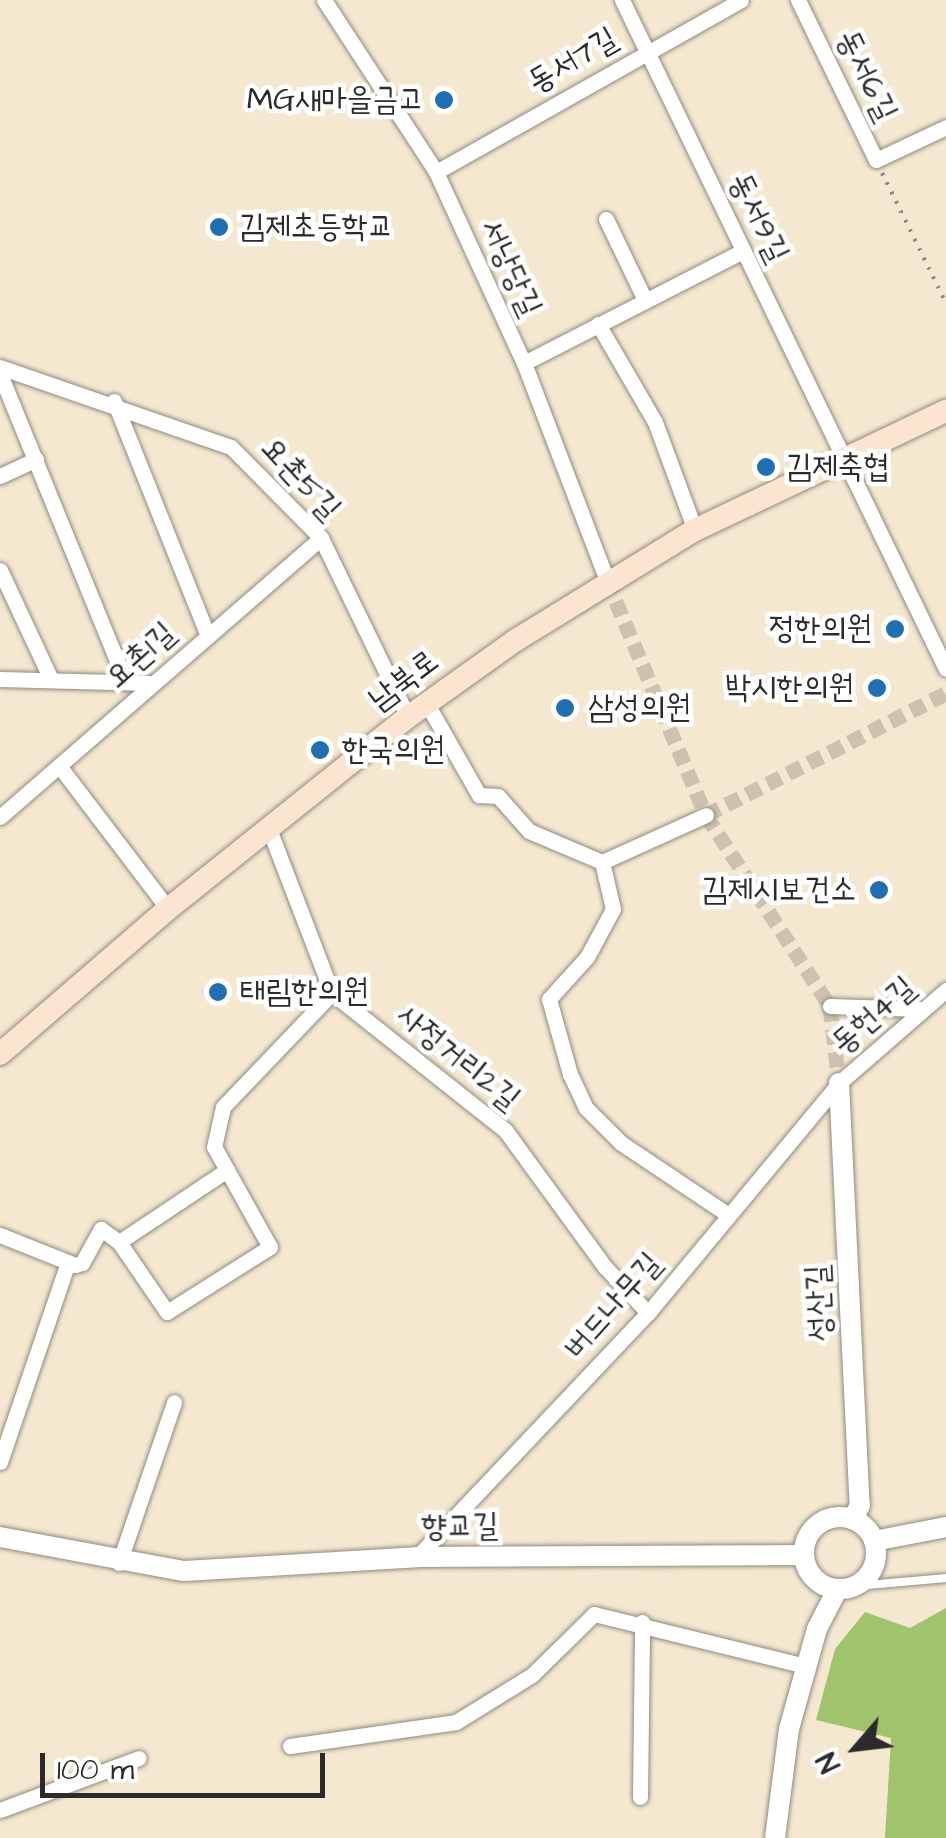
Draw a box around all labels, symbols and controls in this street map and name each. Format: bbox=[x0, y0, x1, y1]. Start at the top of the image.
street label: 동서7길 bbox=[521, 20, 625, 102]
street label: 동서6길 bbox=[827, 24, 905, 128]
place label: MG새마을금고 bbox=[247, 81, 424, 119]
marker: MG새마을금고 bbox=[433, 89, 455, 111]
street label: 동서9길 bbox=[720, 167, 796, 269]
place label: 김제초등학교 bbox=[239, 208, 394, 246]
street label: 서낭당길 bbox=[471, 213, 549, 323]
marker: 김제초등학교 bbox=[208, 216, 230, 238]
street label: 요촌5길 bbox=[252, 429, 348, 529]
place label: 김제축협 bbox=[786, 448, 889, 486]
marker: 김제축협 bbox=[755, 456, 777, 478]
place label: 정한의원 bbox=[769, 610, 872, 648]
street label: 요촌1길 bbox=[98, 615, 184, 697]
marker: 정한의원 bbox=[882, 616, 908, 642]
street label: 남북로 bbox=[362, 642, 446, 720]
place label: 박시한의원 bbox=[725, 669, 854, 707]
marker: 박시한의원 bbox=[864, 675, 890, 701]
place label: 삼성의원 bbox=[588, 689, 691, 727]
marker: 삼성의원 bbox=[552, 695, 578, 721]
place label: 한국의원 bbox=[342, 731, 445, 769]
marker: 한국의원 bbox=[307, 737, 333, 763]
place label: 김제시보건소 bbox=[701, 871, 856, 909]
marker: 김제시보건소 bbox=[866, 877, 892, 903]
street label: 동헌4길 bbox=[824, 969, 924, 1063]
place label: 태림한의원 bbox=[240, 973, 369, 1011]
marker: 태림한의원 bbox=[205, 979, 231, 1005]
street label: 사정거리2길 bbox=[389, 997, 527, 1119]
street label: 버드나무길 bbox=[556, 1245, 670, 1367]
street label: 성산길 bbox=[799, 1263, 841, 1343]
street label: 향교길 bbox=[421, 1507, 499, 1547]
north arrow bbox=[806, 1698, 906, 1798]
scale bar bbox=[45, 1733, 330, 1795]
text: N bbox=[808, 1745, 850, 1779]
text: 100 m bbox=[57, 1749, 134, 1791]

